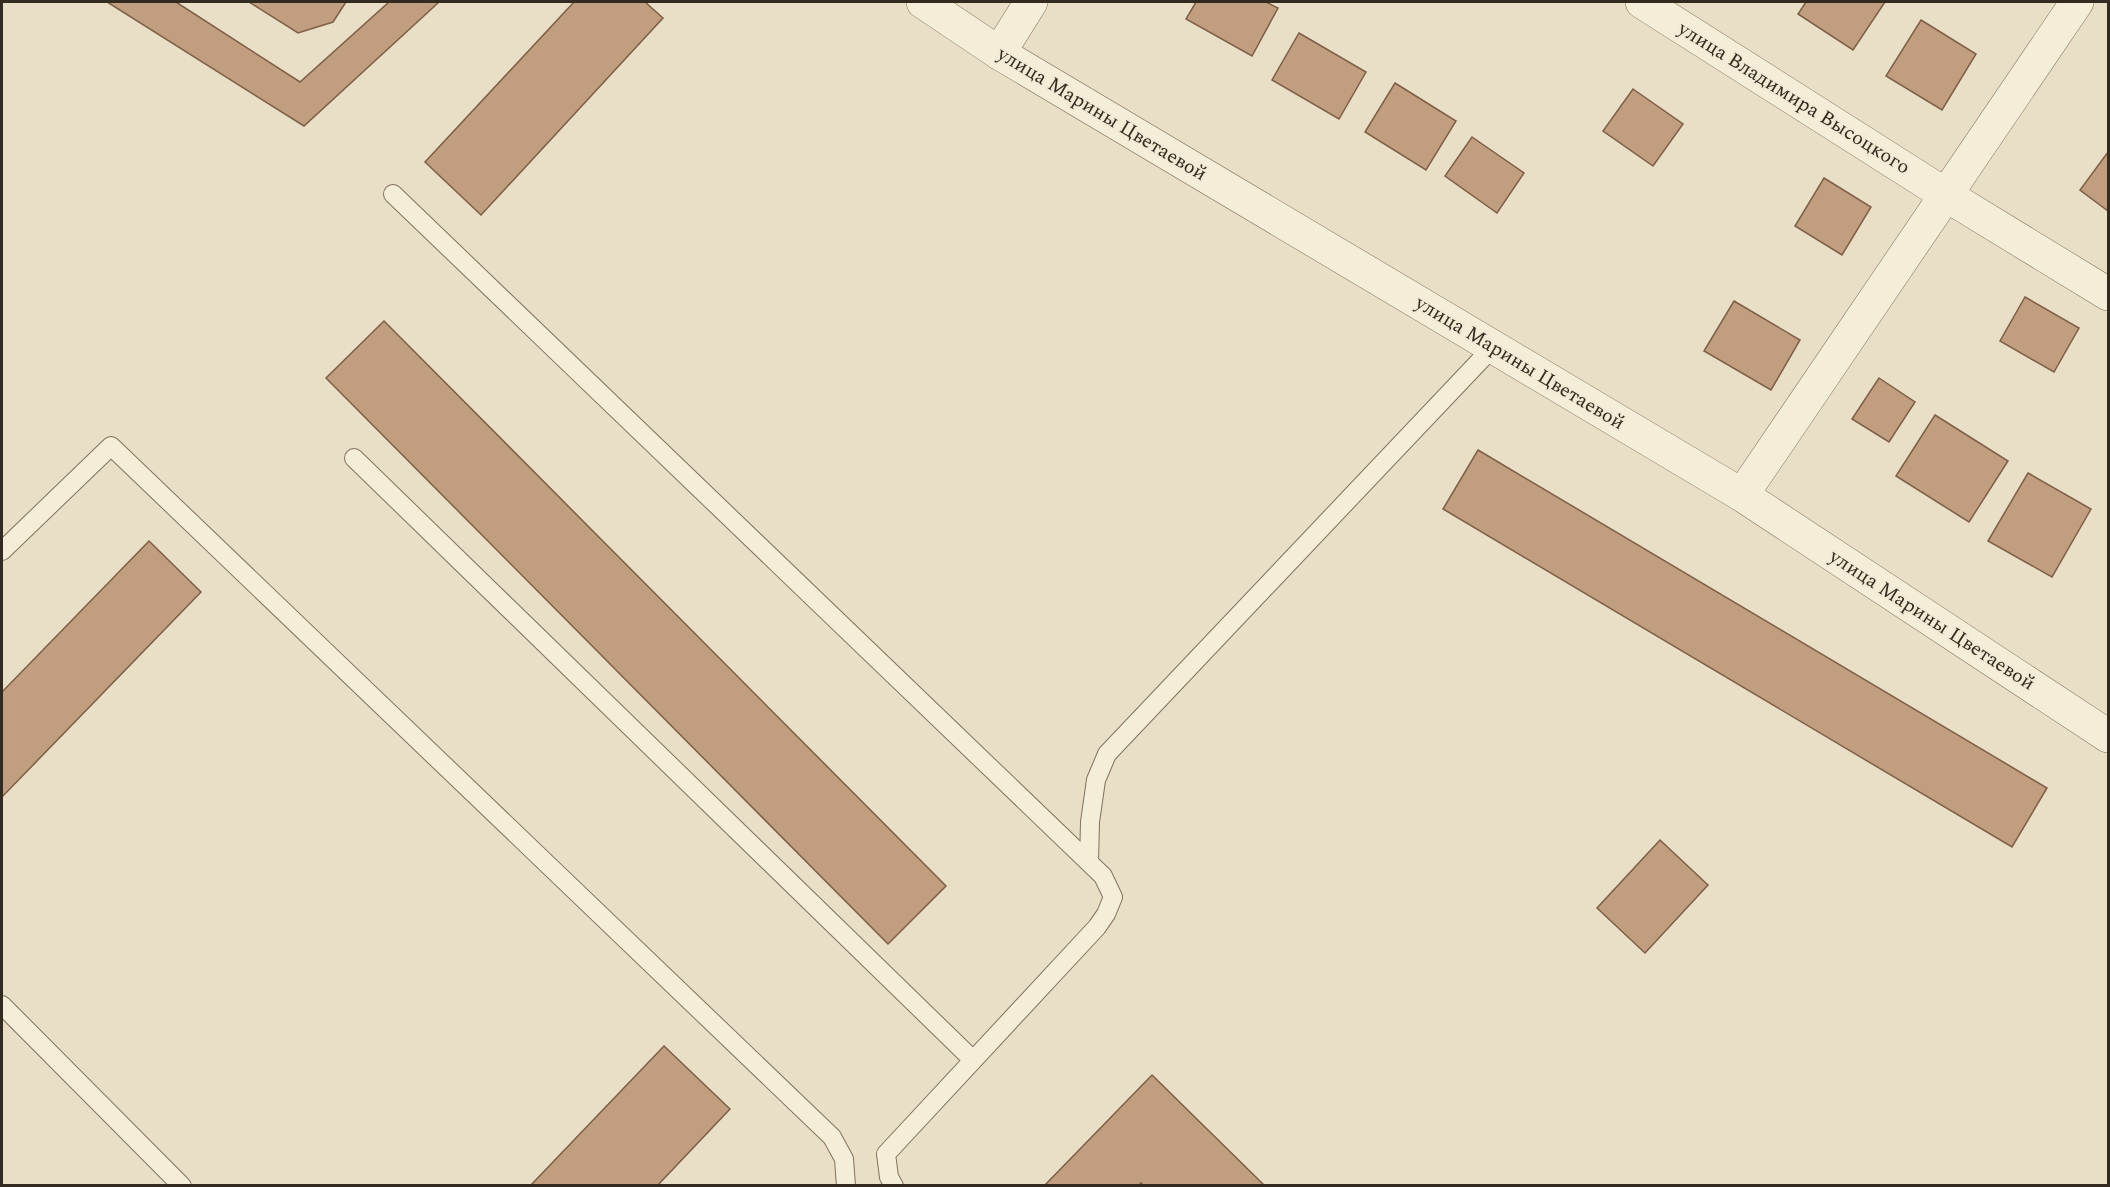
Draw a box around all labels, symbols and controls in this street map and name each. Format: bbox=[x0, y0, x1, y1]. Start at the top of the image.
street label: улица Владимира Высоцкого bbox=[1671, 13, 1916, 182]
street label: улица Марины Цветаевой bbox=[990, 39, 1213, 189]
street label: улица Марины Цветаевой bbox=[1408, 288, 1631, 438]
street label: улица Марины Цветаевой bbox=[1822, 541, 2041, 698]

